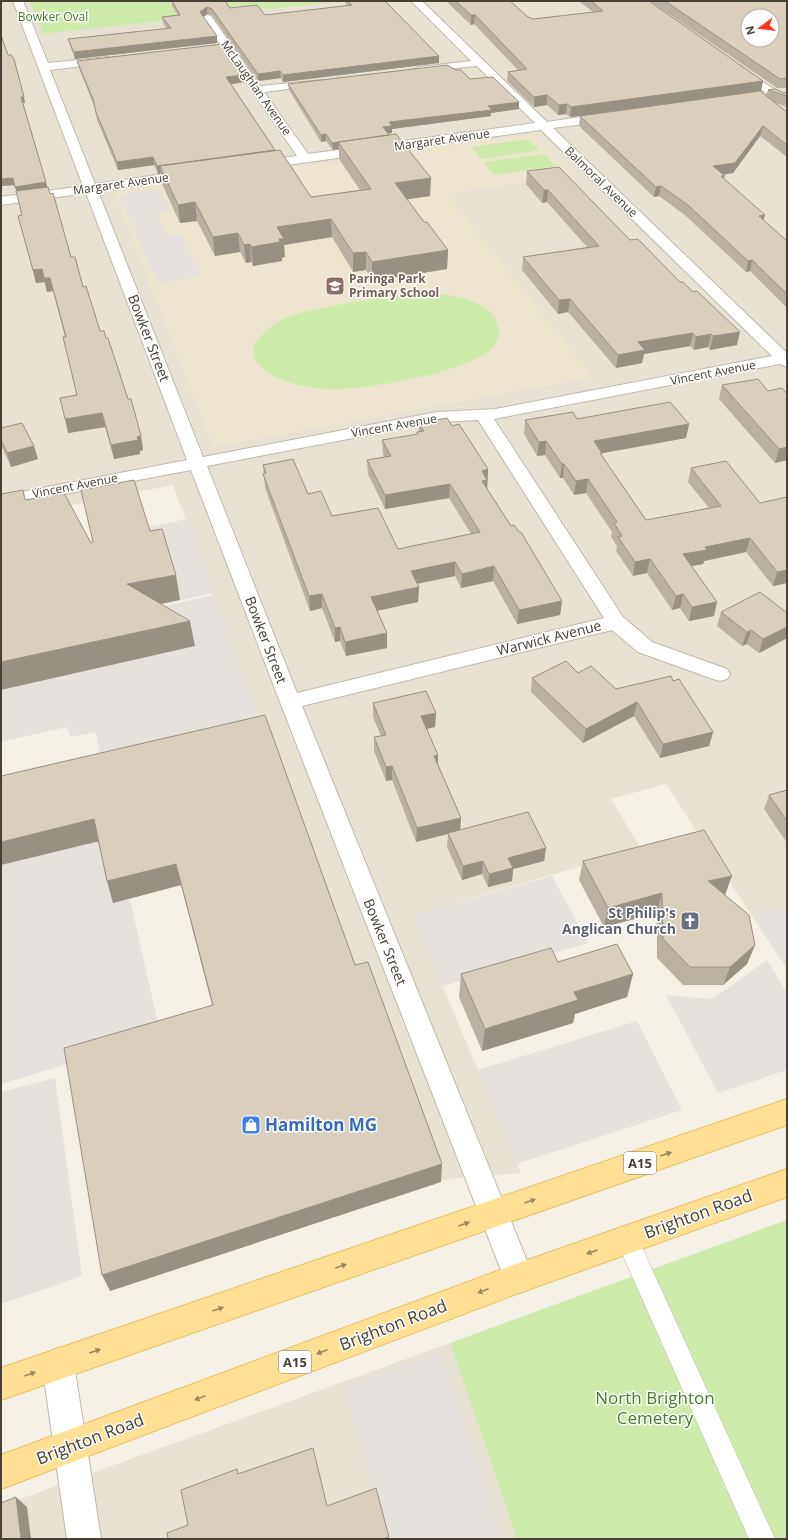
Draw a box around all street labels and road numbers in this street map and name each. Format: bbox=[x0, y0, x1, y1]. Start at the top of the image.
street label: McLaughlan Avenue bbox=[217, 37, 296, 139]
street label: Margaret Avenue bbox=[393, 124, 491, 155]
street label: Balmoral Avenue bbox=[561, 142, 642, 221]
street label: Margaret Avenue bbox=[72, 168, 170, 199]
street label: Bowker Street bbox=[124, 291, 175, 384]
street label: Vincent Avenue bbox=[669, 356, 757, 389]
street label: Vincent Avenue bbox=[350, 410, 438, 441]
street label: Vincent Avenue bbox=[31, 469, 119, 502]
street label: Bowker Street bbox=[241, 593, 292, 686]
street label: Warwick Avenue bbox=[495, 615, 603, 660]
street label: Bowker Street bbox=[359, 896, 412, 988]
road number: A15 bbox=[624, 1152, 656, 1174]
street label: Brighton Road bbox=[641, 1183, 755, 1244]
street label: Brighton Road bbox=[336, 1293, 450, 1356]
road number: A15 bbox=[279, 1351, 311, 1373]
street label: Brighton Road bbox=[33, 1407, 147, 1470]

